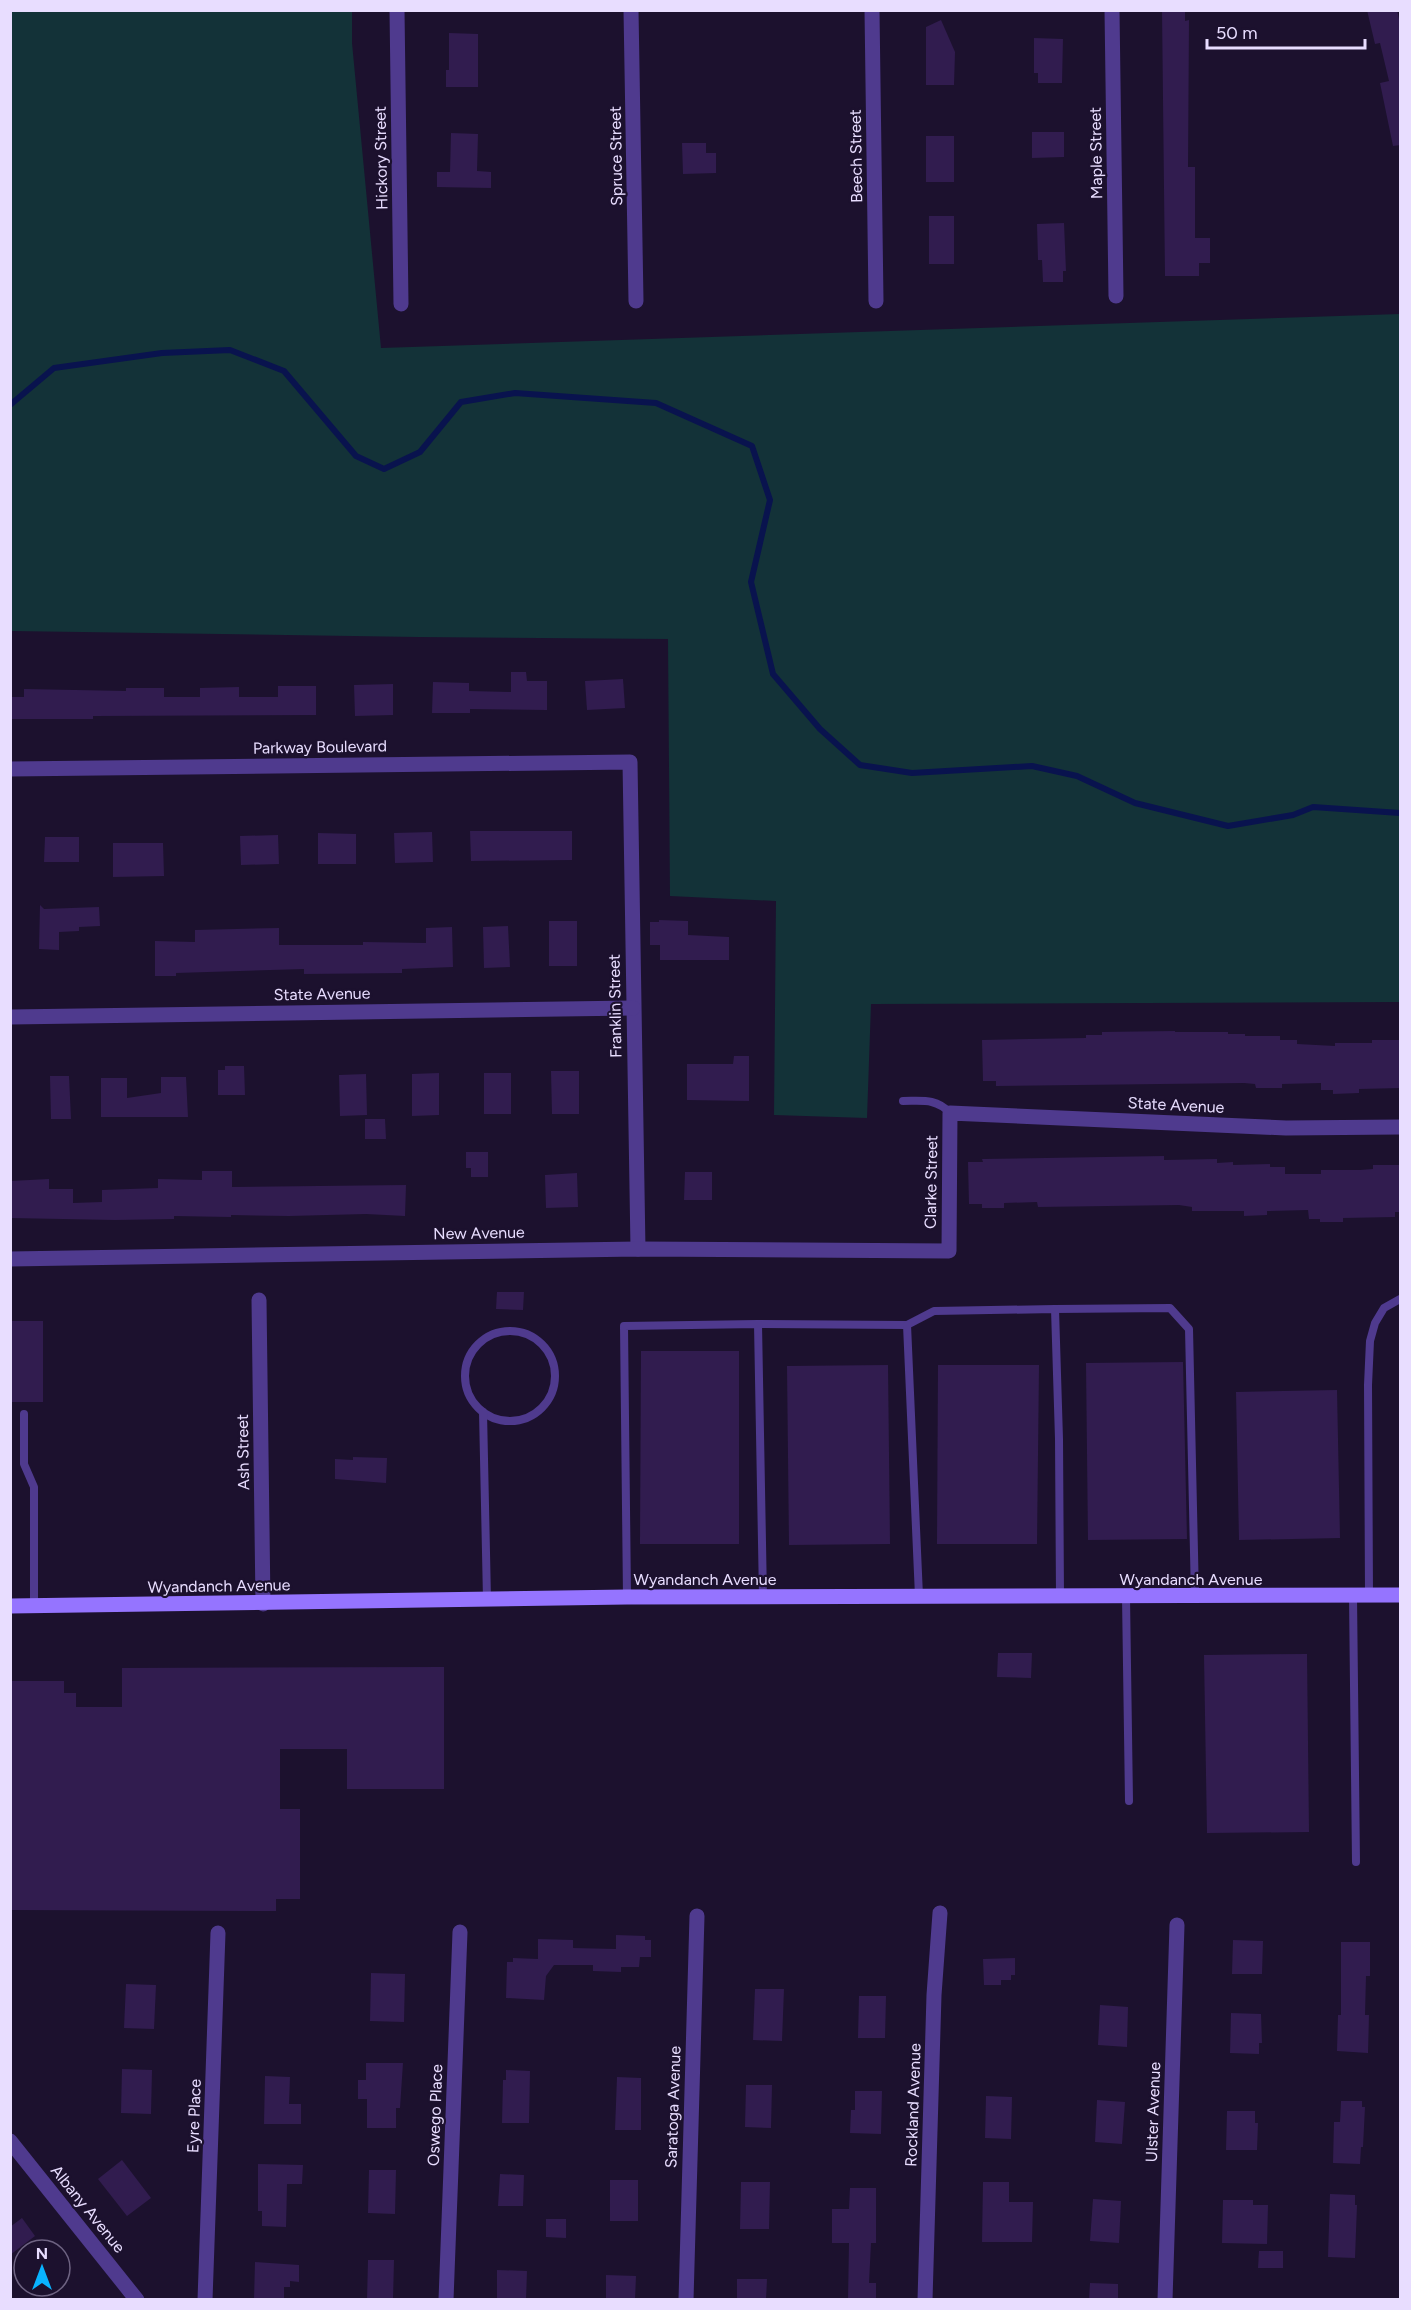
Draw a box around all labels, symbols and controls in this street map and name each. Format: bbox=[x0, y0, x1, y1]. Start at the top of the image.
scale bar bbox=[1207, 12, 1364, 50]
text: 50 m bbox=[1216, 22, 1258, 44]
street label: Hickory Street bbox=[371, 106, 391, 210]
street label: Spruce Street bbox=[606, 106, 626, 206]
street label: Maple Street bbox=[1086, 107, 1106, 199]
street label: Beech Street bbox=[846, 109, 866, 203]
street label: Parkway Boulevard bbox=[253, 736, 387, 758]
street label: Franklin Street bbox=[605, 954, 625, 1058]
street label: State Avenue bbox=[273, 984, 371, 1004]
street label: State Avenue bbox=[1127, 1093, 1225, 1117]
street label: Clarke Street bbox=[921, 1135, 941, 1229]
street label: New Avenue bbox=[433, 1223, 525, 1243]
street label: Ash Street bbox=[233, 1414, 253, 1490]
street label: Wyandanch Avenue bbox=[634, 1570, 777, 1589]
street label: Wyandanch Avenue bbox=[1120, 1570, 1263, 1589]
street label: Wyandanch Avenue bbox=[147, 1575, 291, 1597]
street label: Rockland Avenue bbox=[901, 2043, 925, 2167]
street label: Saratoga Avenue bbox=[661, 2045, 685, 2169]
street label: Ulster Avenue bbox=[1142, 2061, 1164, 2163]
street label: Oswego Place bbox=[424, 2063, 446, 2166]
street label: Eyre Place bbox=[183, 2078, 205, 2153]
street label: Albany Avenue bbox=[47, 2161, 129, 2257]
north arrow bbox=[12, 2238, 72, 2298]
text: N bbox=[36, 2244, 48, 2263]

